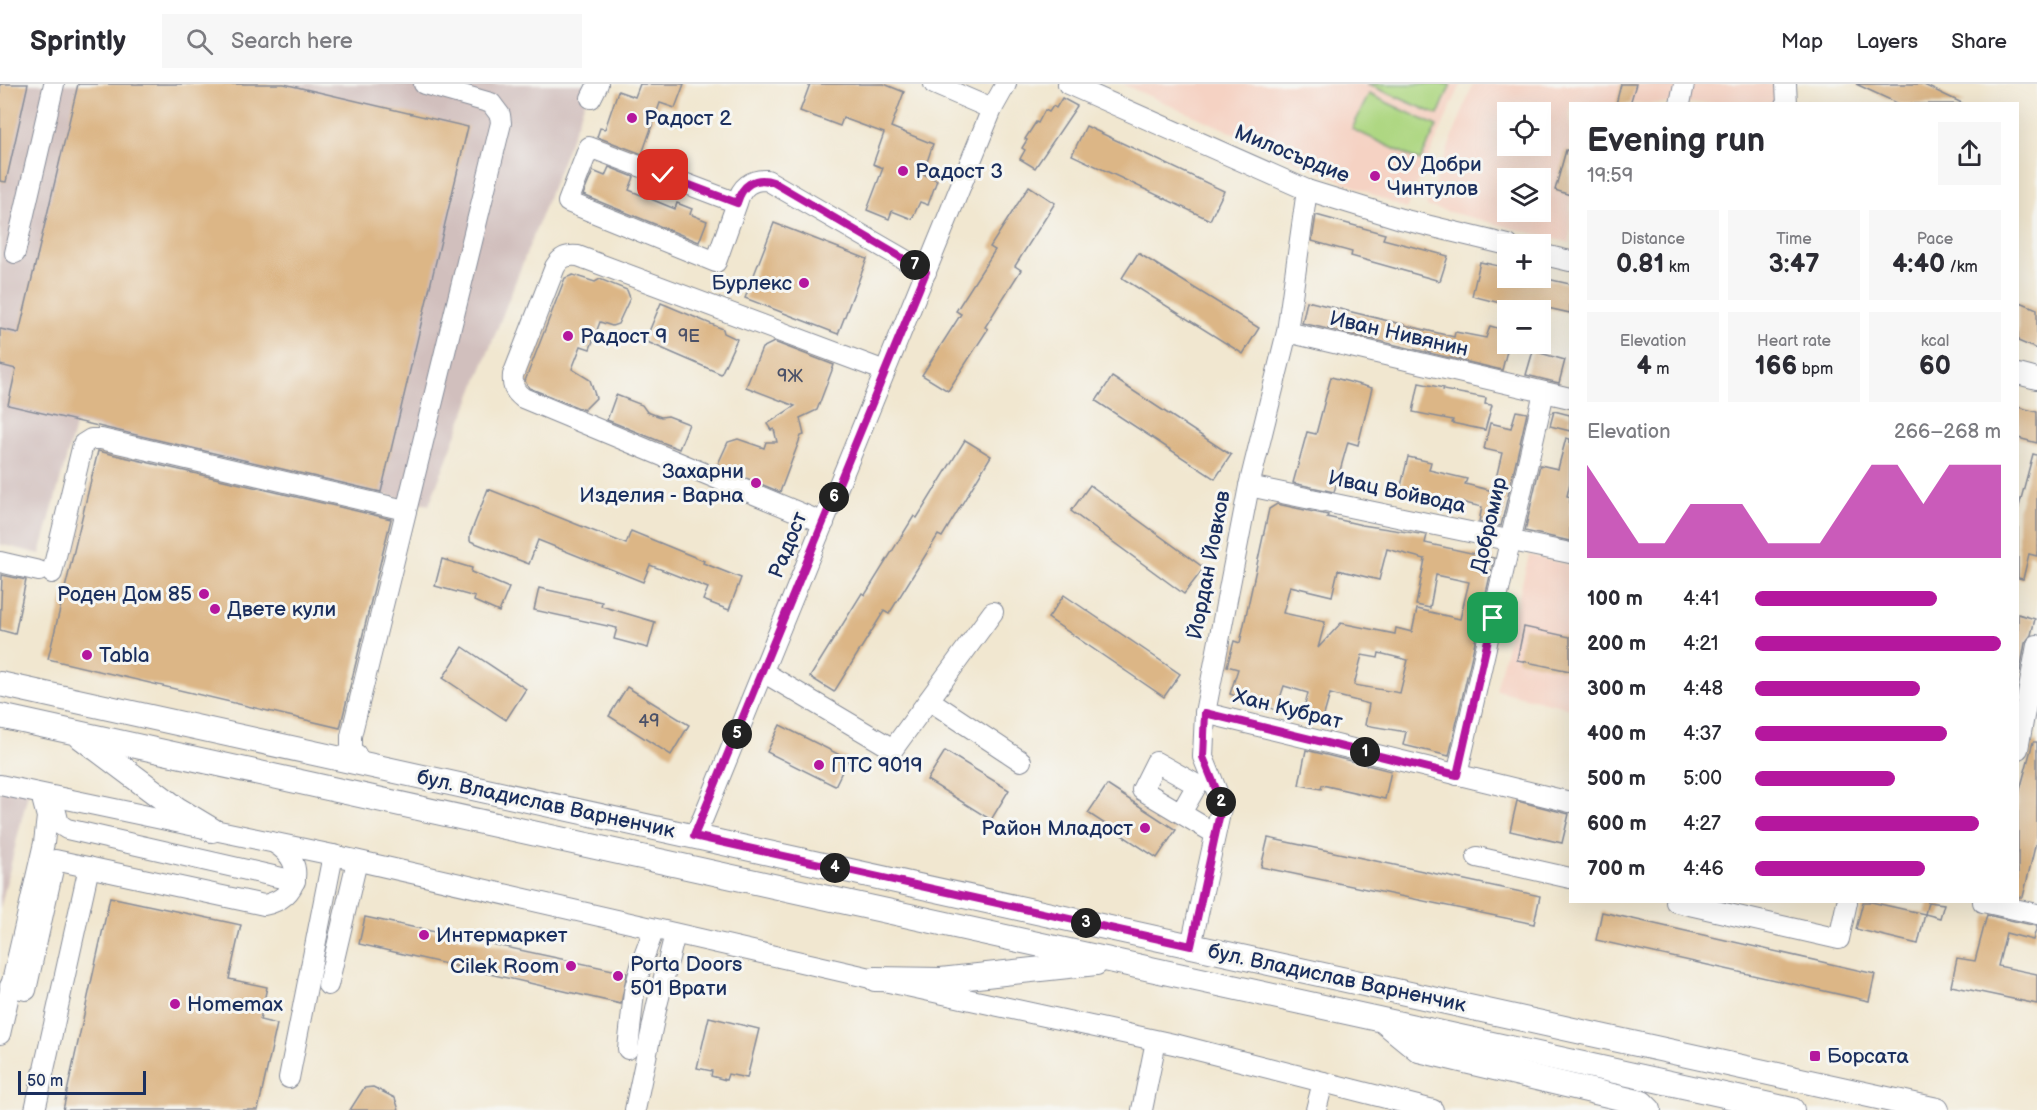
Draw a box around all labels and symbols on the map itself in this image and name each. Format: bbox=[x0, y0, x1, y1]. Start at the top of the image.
place label: Радост 2 bbox=[644, 106, 732, 131]
marker: Радост 2 bbox=[625, 111, 639, 125]
street label: Милосърдие bbox=[1231, 120, 1353, 189]
pin bbox=[637, 149, 688, 200]
place label: ОУ Добри Чинтулов bbox=[1387, 152, 1482, 201]
place label: Радост 3 bbox=[915, 159, 1003, 184]
marker: Радост 3 bbox=[896, 164, 910, 178]
marker: ОУ Добри Чинтулов bbox=[1368, 169, 1382, 183]
pin: 7 bbox=[900, 250, 930, 280]
place label: Бурлекс bbox=[711, 271, 792, 296]
marker: Бурлекс bbox=[797, 276, 811, 290]
street label: Иван Нивянин bbox=[1327, 306, 1471, 362]
place label: Радост 9 bbox=[580, 324, 667, 349]
house number: 9Е bbox=[678, 326, 700, 347]
marker: Радост 9 bbox=[561, 329, 575, 343]
house number: 9Ж bbox=[777, 366, 803, 387]
place label: Захарни Изделия - Варна bbox=[579, 459, 745, 508]
street label: Ивац Войвода bbox=[1326, 465, 1469, 519]
street label: Добромир bbox=[1466, 475, 1512, 575]
marker: Захарни Изделия - Варна bbox=[749, 476, 763, 490]
pin: 6 bbox=[819, 482, 849, 512]
street label: Йордан Йовков bbox=[1182, 489, 1236, 641]
street label: Радост bbox=[763, 508, 813, 582]
place label: Роден Дом 85 bbox=[57, 582, 192, 607]
marker: Роден Дом 85 bbox=[197, 587, 211, 601]
pin bbox=[1467, 592, 1518, 643]
place label: Двете кули bbox=[227, 597, 336, 622]
marker: Двете кули bbox=[208, 602, 222, 616]
place label: Tabla bbox=[99, 643, 150, 668]
marker: Tabla bbox=[80, 648, 94, 662]
street label: Хан Кубрат bbox=[1231, 683, 1345, 735]
house number: 49 bbox=[638, 711, 660, 732]
pin: 5 bbox=[722, 719, 752, 749]
pin: 1 bbox=[1350, 737, 1380, 767]
place label: ПТС 9019 bbox=[831, 753, 923, 778]
marker: ПТС 9019 bbox=[812, 758, 826, 772]
street label: бул. Владислав Варненчик bbox=[415, 764, 677, 844]
pin: 2 bbox=[1206, 787, 1236, 817]
place label: Район Младост bbox=[981, 816, 1133, 841]
marker: Район Младост bbox=[1138, 821, 1152, 835]
pin: 4 bbox=[820, 853, 850, 883]
pin: 3 bbox=[1071, 908, 1101, 938]
place label: Интермаркет bbox=[436, 923, 568, 948]
marker: Интермаркет bbox=[417, 928, 431, 942]
street label: бул. Владислав Варненчик bbox=[1206, 938, 1468, 1018]
place label: Porta Doors 501 Врати bbox=[630, 952, 742, 1001]
place label: Cilek Room bbox=[450, 954, 559, 979]
marker: Cilek Room bbox=[564, 959, 578, 973]
marker: Porta Doors 501 Врати bbox=[611, 969, 625, 983]
place label: Homemax bbox=[187, 992, 283, 1017]
marker: Homemax bbox=[168, 997, 182, 1011]
place label: Борсата bbox=[1827, 1044, 1909, 1069]
marker: Борсата bbox=[1808, 1049, 1822, 1063]
scale bar bbox=[18, 1068, 146, 1096]

